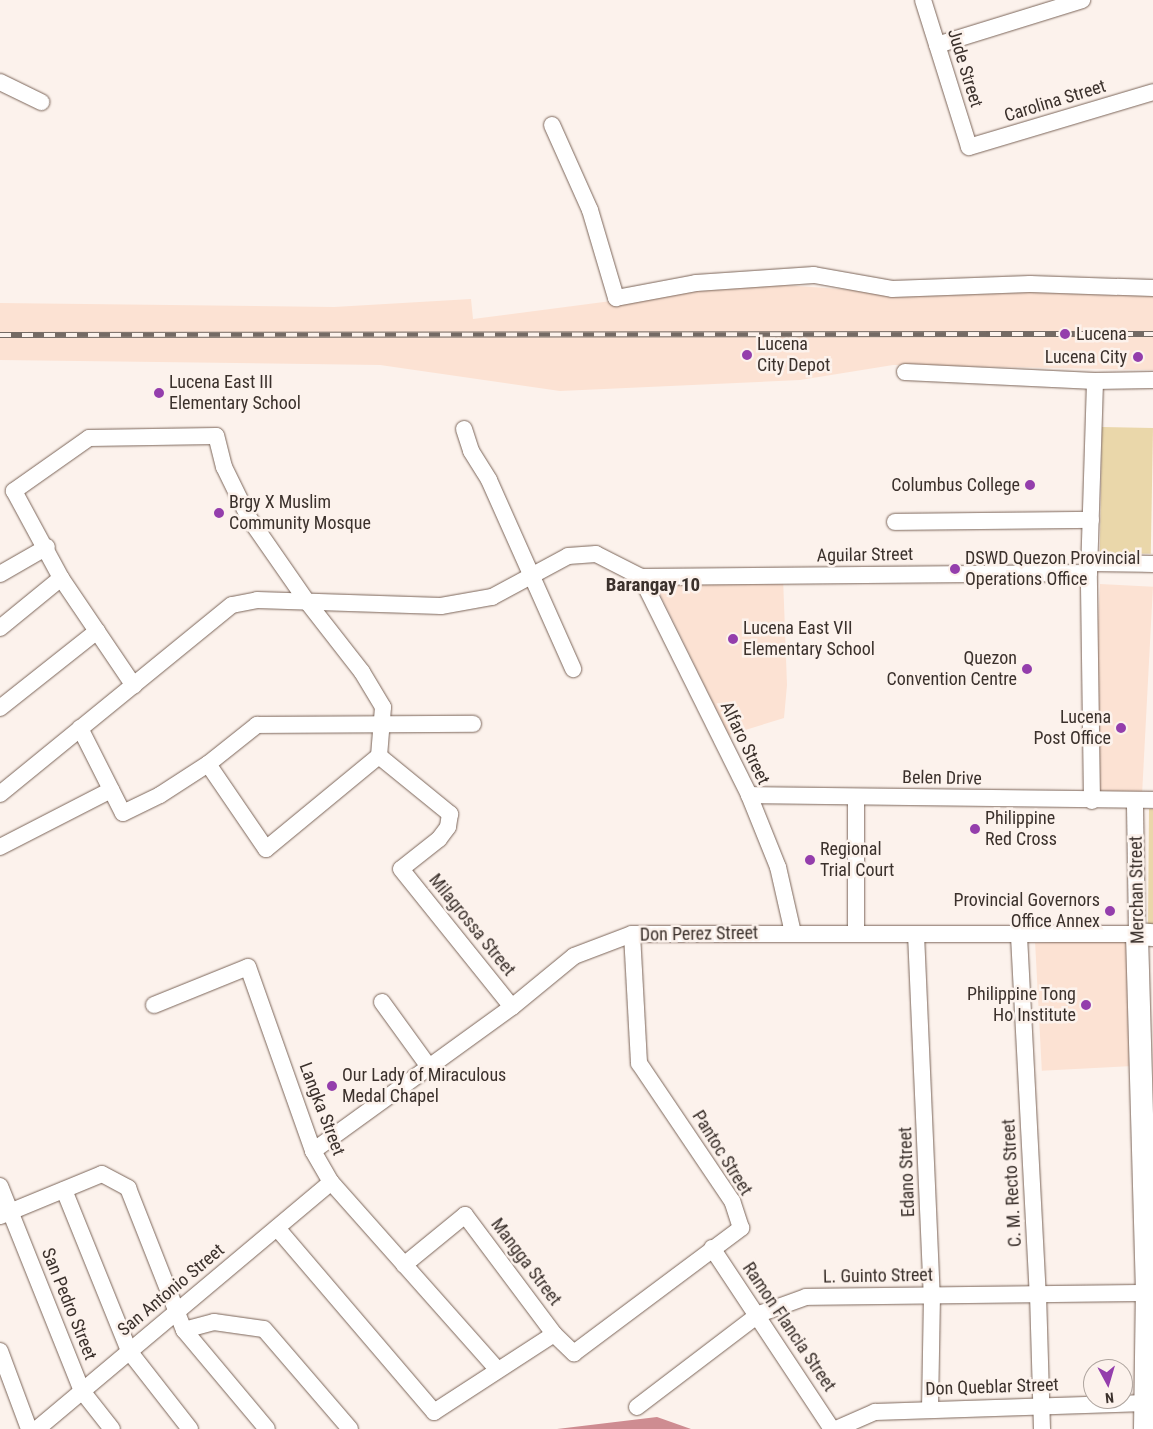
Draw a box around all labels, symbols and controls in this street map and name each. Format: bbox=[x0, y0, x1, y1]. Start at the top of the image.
street label: Jude Street bbox=[943, 26, 987, 110]
street label: Carolina Street bbox=[1002, 75, 1108, 127]
place label: Lucena bbox=[1076, 323, 1127, 345]
marker: Lucena bbox=[1058, 327, 1072, 341]
place label: Lucena City Depot bbox=[757, 334, 830, 376]
place label: Lucena City bbox=[1045, 346, 1127, 368]
marker: Lucena City Depot bbox=[741, 349, 753, 361]
marker: Lucena City bbox=[1131, 350, 1145, 364]
place label: Lucena East III Elementary School bbox=[169, 372, 301, 414]
marker: Lucena East III Elementary School bbox=[153, 387, 165, 399]
place label: Columbus College bbox=[891, 474, 1020, 496]
marker: Columbus College bbox=[1024, 479, 1036, 491]
place label: Brgy X Muslim Community Mosque bbox=[229, 492, 371, 534]
marker: Brgy X Muslim Community Mosque bbox=[213, 507, 225, 519]
street label: Aguilar Street bbox=[817, 543, 913, 567]
place label: DSWD Quezon Provincial Operations Office bbox=[965, 548, 1140, 590]
marker: DSWD Quezon Provincial Operations Office bbox=[949, 563, 961, 575]
district label: Barangay 10 bbox=[606, 574, 700, 596]
place label: Lucena East VII Elementary School bbox=[743, 618, 875, 660]
marker: Lucena East VII Elementary School bbox=[727, 633, 739, 645]
place label: Quezon Convention Centre bbox=[887, 648, 1017, 691]
marker: Quezon Convention Centre bbox=[1021, 663, 1033, 675]
street label: Alfaro Street bbox=[716, 698, 774, 788]
place label: Lucena Post Office bbox=[1033, 707, 1111, 750]
marker: Lucena Post Office bbox=[1115, 722, 1127, 734]
street label: Belen Drive bbox=[902, 767, 982, 789]
place label: Philippine Red Cross bbox=[985, 808, 1057, 851]
marker: Philippine Red Cross bbox=[969, 823, 981, 835]
street label: Merchan Street bbox=[1125, 836, 1149, 944]
place label: Regional Trial Court bbox=[820, 839, 894, 882]
marker: Regional Trial Court bbox=[804, 854, 816, 866]
street label: Milagrossa Street bbox=[424, 870, 520, 980]
place label: Provincial Governors Office Annex bbox=[953, 890, 1100, 932]
marker: Provincial Governors Office Annex bbox=[1104, 905, 1116, 917]
street label: Don Perez Street bbox=[640, 922, 758, 946]
place label: Philippine Tong Ho Institute bbox=[967, 984, 1076, 1026]
marker: Philippine Tong Ho Institute bbox=[1080, 999, 1092, 1011]
street label: Langka Street bbox=[294, 1059, 350, 1159]
place label: Our Lady of Miraculous Medal Chapel bbox=[342, 1065, 506, 1108]
marker: Our Lady of Miraculous Medal Chapel bbox=[326, 1080, 338, 1092]
street label: Pantoc Street bbox=[687, 1107, 757, 1199]
street label: C. M. Recto Street bbox=[998, 1118, 1026, 1248]
street label: Edano Street bbox=[895, 1126, 919, 1218]
street label: Mangga Street bbox=[486, 1214, 566, 1310]
street label: San Antonio Street bbox=[113, 1239, 229, 1341]
street label: San Pedro Street bbox=[37, 1245, 101, 1363]
street label: Ramon Flancia Street bbox=[738, 1258, 840, 1396]
street label: L. Guinto Street bbox=[823, 1264, 933, 1288]
north arrow bbox=[1083, 1359, 1133, 1409]
street label: Don Queblar Street bbox=[925, 1374, 1059, 1400]
text: N bbox=[1104, 1390, 1115, 1406]

